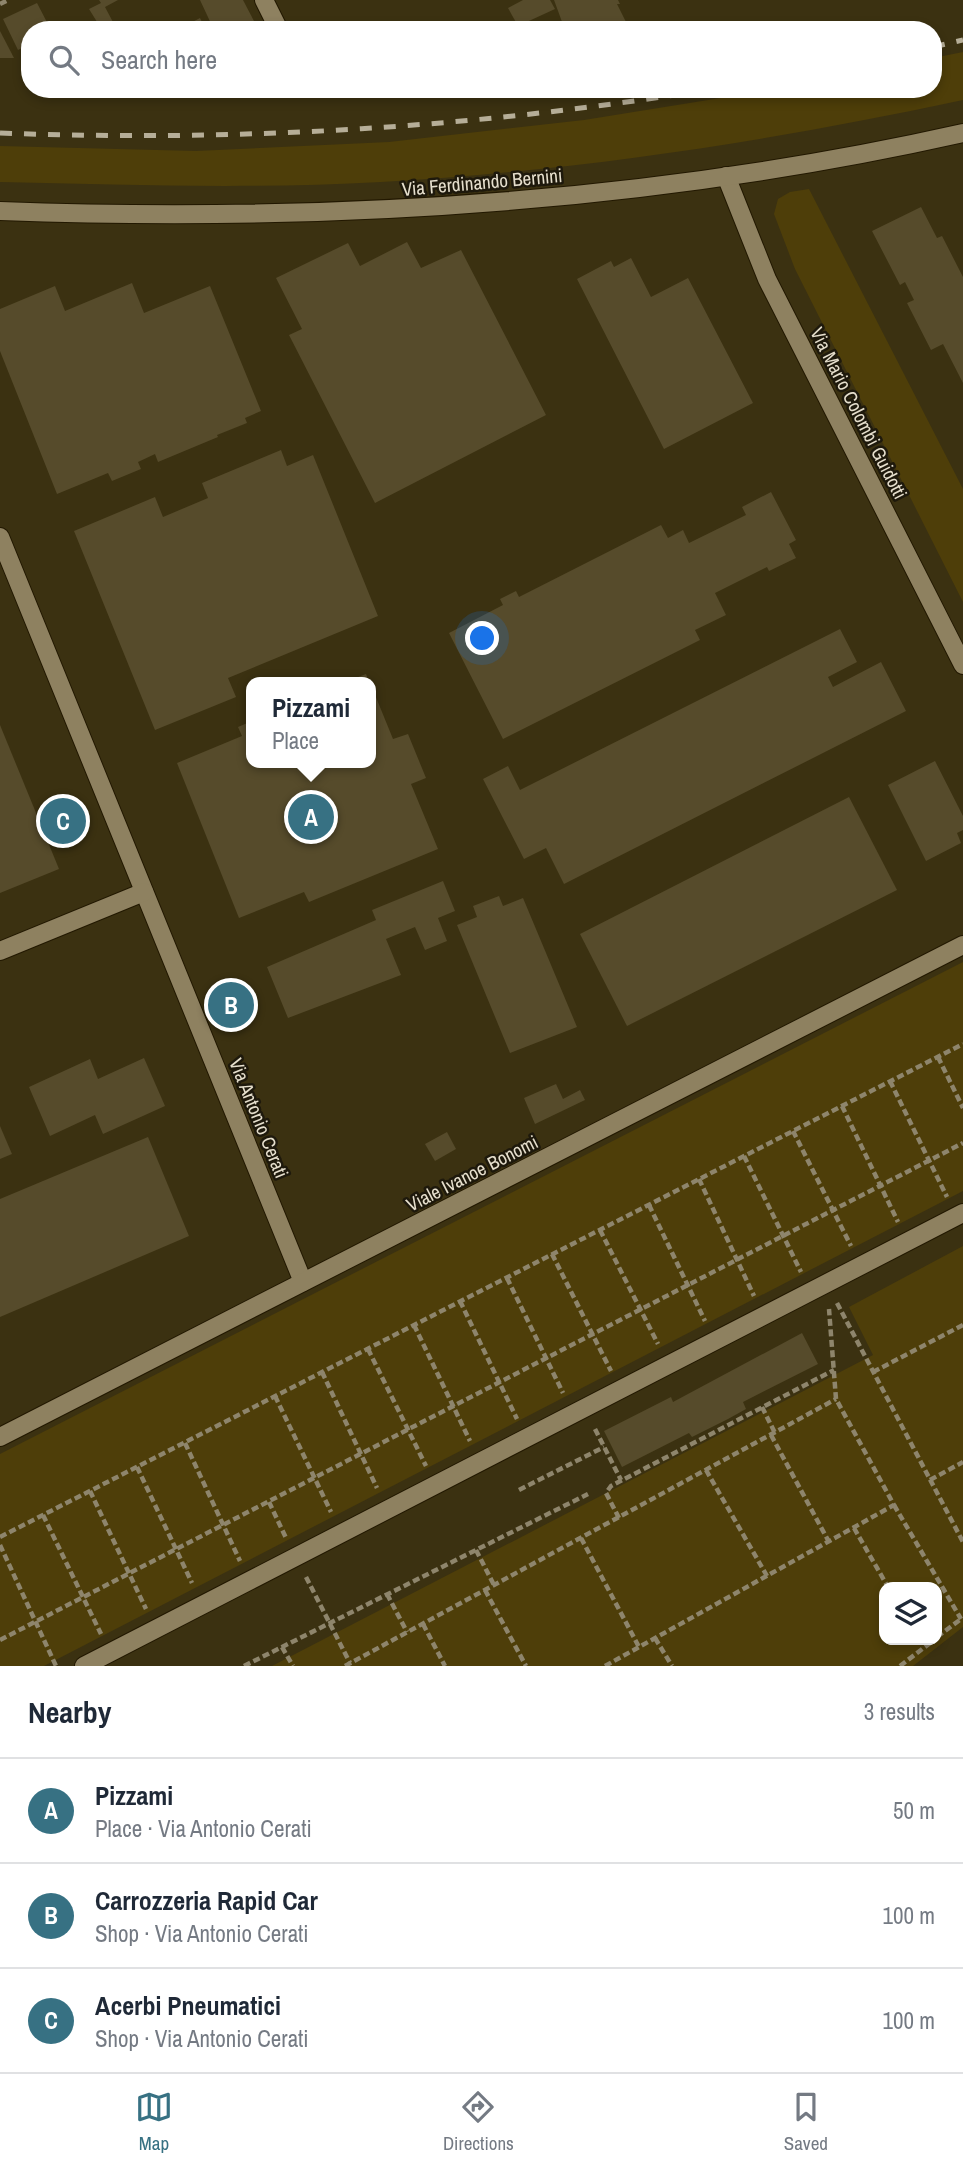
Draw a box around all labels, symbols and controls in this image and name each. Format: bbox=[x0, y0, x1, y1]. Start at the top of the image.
search box bbox=[21, 21, 942, 98]
icon: search bbox=[45, 41, 83, 79]
text: Search here bbox=[101, 42, 217, 77]
street label: Via Ferdinando Bernini bbox=[401, 162, 563, 202]
street label: Via Mario Colombi Guidotti bbox=[804, 323, 914, 503]
your location bbox=[465, 621, 499, 655]
popup bbox=[246, 677, 376, 768]
text: Pizzami bbox=[272, 690, 350, 725]
text: Place bbox=[272, 725, 319, 756]
pin: A bbox=[288, 791, 334, 843]
pin: C bbox=[40, 795, 86, 847]
pin: B bbox=[208, 979, 254, 1031]
street label: Via Antonio Cerati bbox=[223, 1054, 295, 1182]
street label: Viale Ivanoe Bonomi bbox=[402, 1129, 542, 1217]
map controls bbox=[879, 1582, 942, 1645]
button: layers bbox=[879, 1582, 942, 1645]
text: Nearby bbox=[28, 1692, 111, 1732]
text: 3 results bbox=[864, 1696, 935, 1727]
text: Pizzami bbox=[95, 1778, 173, 1813]
text: A bbox=[44, 1795, 58, 1826]
text: 50 m bbox=[893, 1795, 935, 1826]
text: Place · Via Antonio Cerati bbox=[95, 1813, 312, 1844]
text: Carrozzeria Rapid Car bbox=[95, 1883, 318, 1918]
text: B bbox=[44, 1900, 58, 1931]
text: 100 m bbox=[883, 1900, 935, 1931]
text: Shop · Via Antonio Cerati bbox=[95, 1918, 309, 1949]
text: Acerbi Pneumatici bbox=[95, 1988, 281, 2023]
text: C bbox=[44, 2005, 58, 2036]
text: 100 m bbox=[883, 2005, 935, 2036]
text: Shop · Via Antonio Cerati bbox=[95, 2023, 309, 2054]
tab: Map bbox=[135, 2088, 173, 2156]
tab: Directions bbox=[443, 2088, 514, 2156]
tab: Saved bbox=[784, 2088, 828, 2156]

